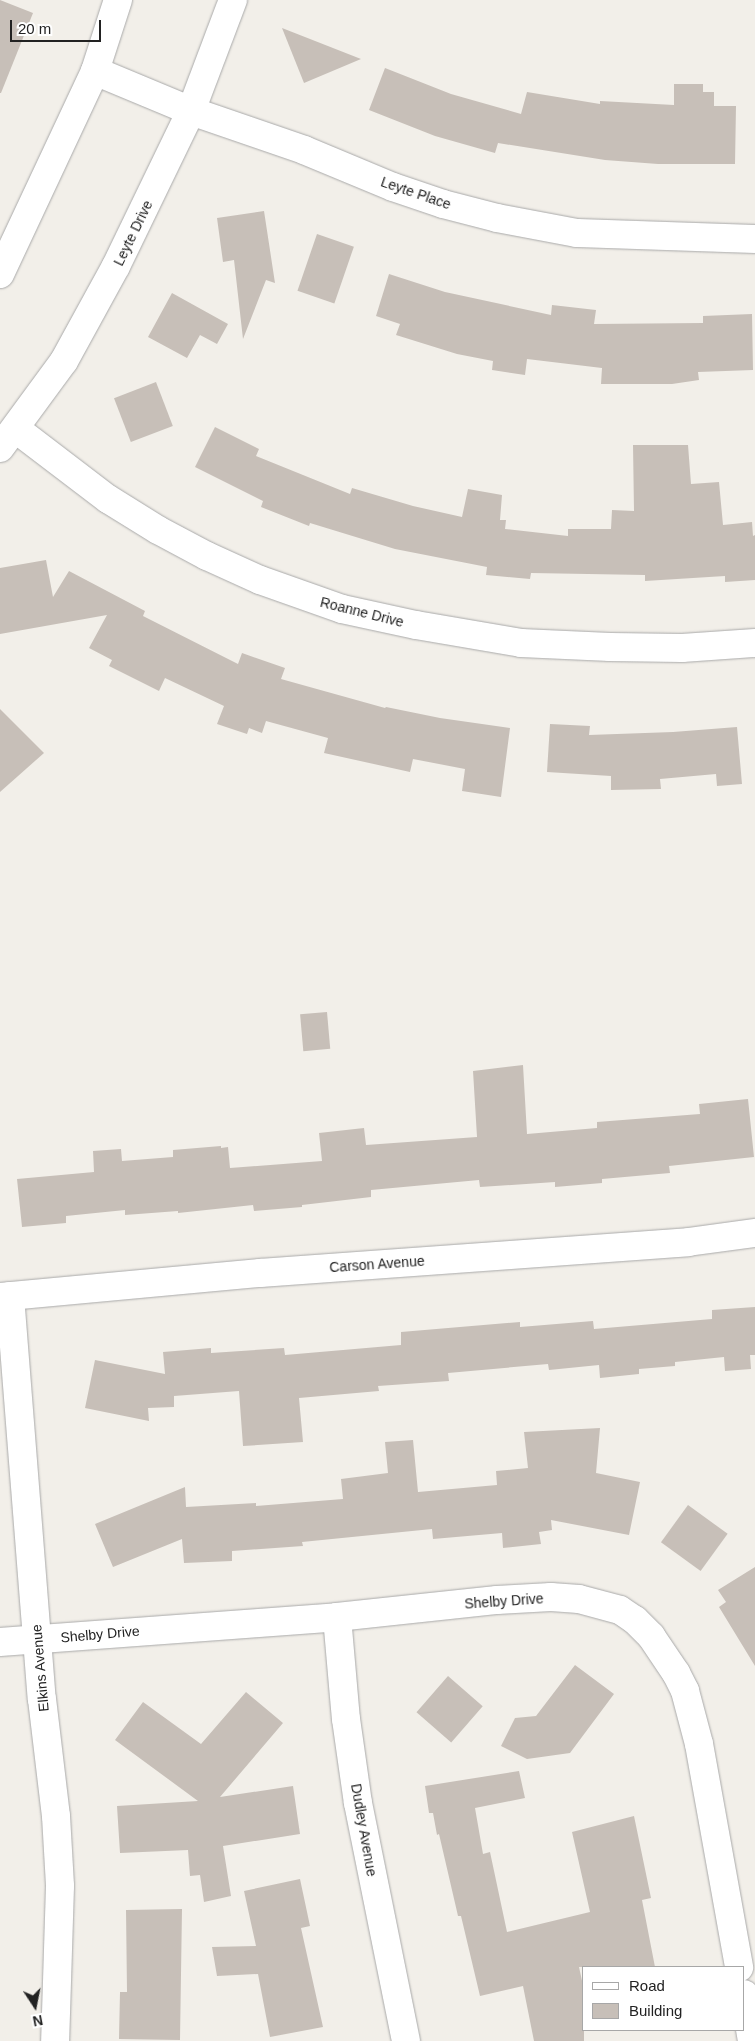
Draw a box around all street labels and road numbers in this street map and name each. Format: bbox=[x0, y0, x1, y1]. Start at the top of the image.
street label: Leyte Place bbox=[379, 173, 453, 213]
street label: Leyte Drive bbox=[110, 197, 156, 269]
street label: Roanne Drive bbox=[318, 593, 406, 631]
street label: Carson Avenue bbox=[328, 1252, 426, 1276]
street label: Shelby Drive bbox=[464, 1590, 544, 1612]
street label: Shelby Drive bbox=[60, 1622, 140, 1646]
street label: Elkins Avenue bbox=[28, 1623, 52, 1713]
street label: Dudley Avenue bbox=[348, 1782, 380, 1878]

